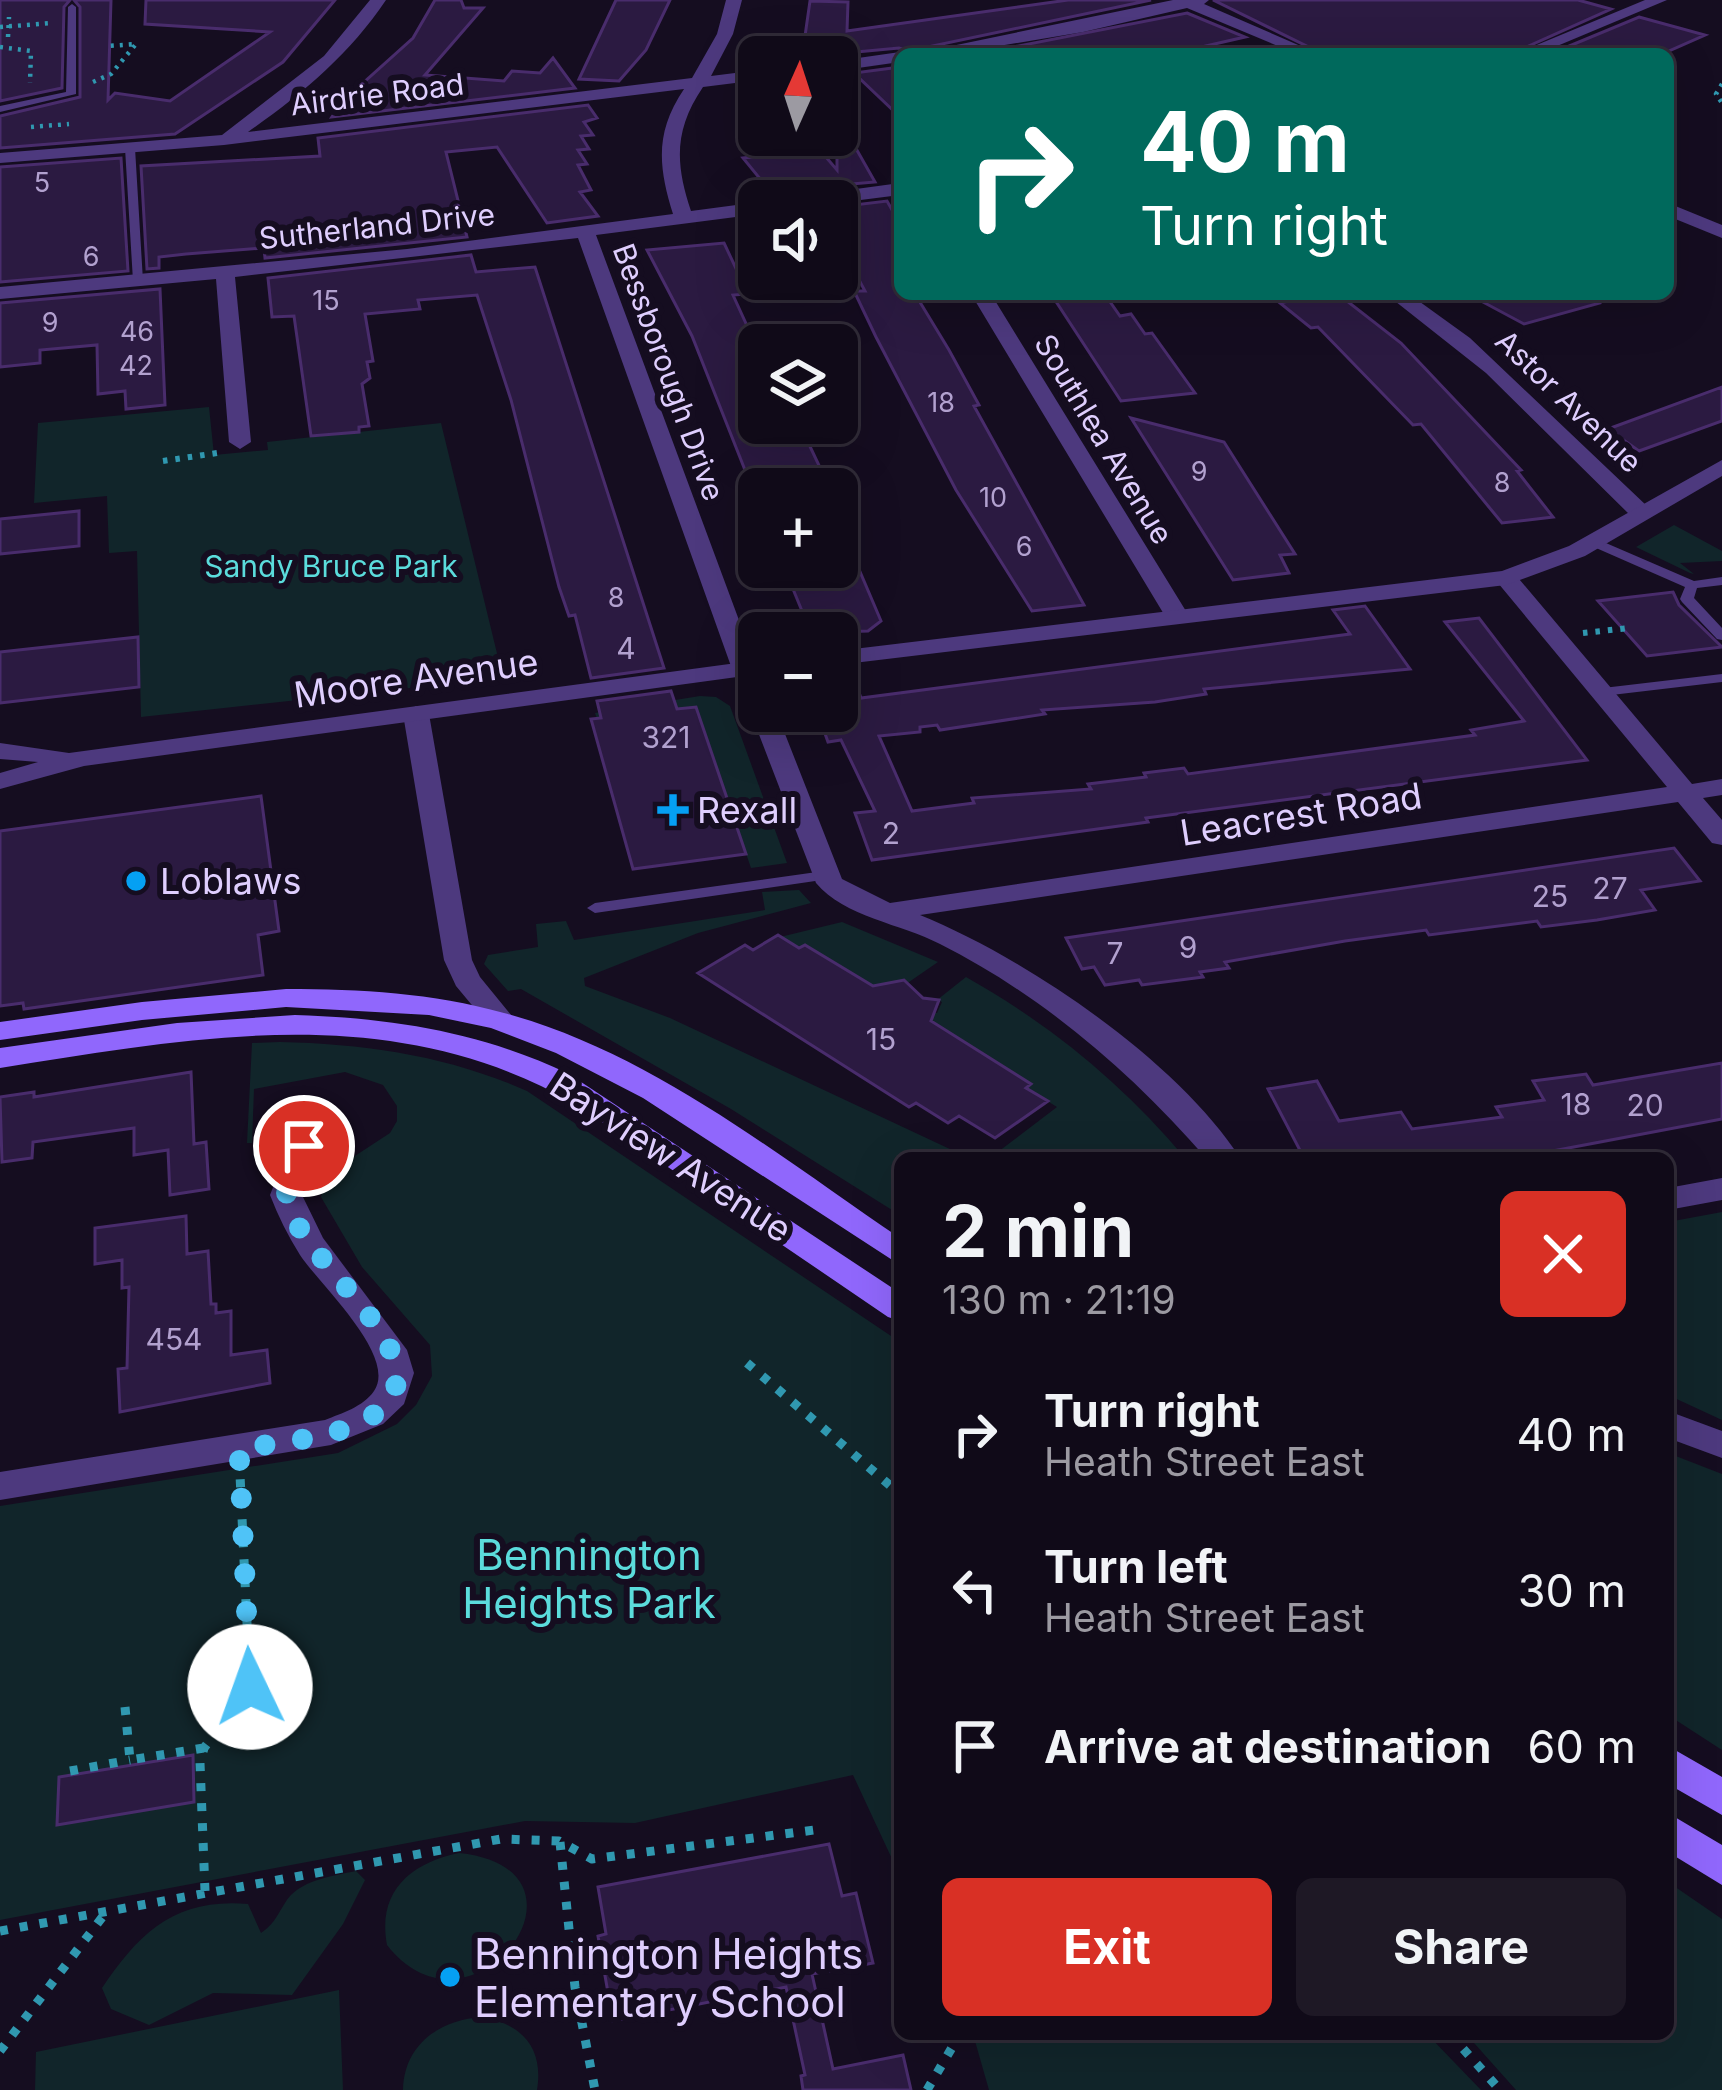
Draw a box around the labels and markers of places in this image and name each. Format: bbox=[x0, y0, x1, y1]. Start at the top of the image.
place label: Rexall bbox=[697, 788, 797, 832]
marker: Rexall bbox=[660, 797, 686, 823]
place label: Loblaws bbox=[160, 859, 301, 903]
marker: Loblaws bbox=[123, 868, 149, 894]
pin bbox=[253, 1095, 355, 1197]
place label: Bennington Heights Elementary School bbox=[474, 1928, 863, 2027]
marker: Bennington Heights Elementary School bbox=[437, 1964, 463, 1990]

